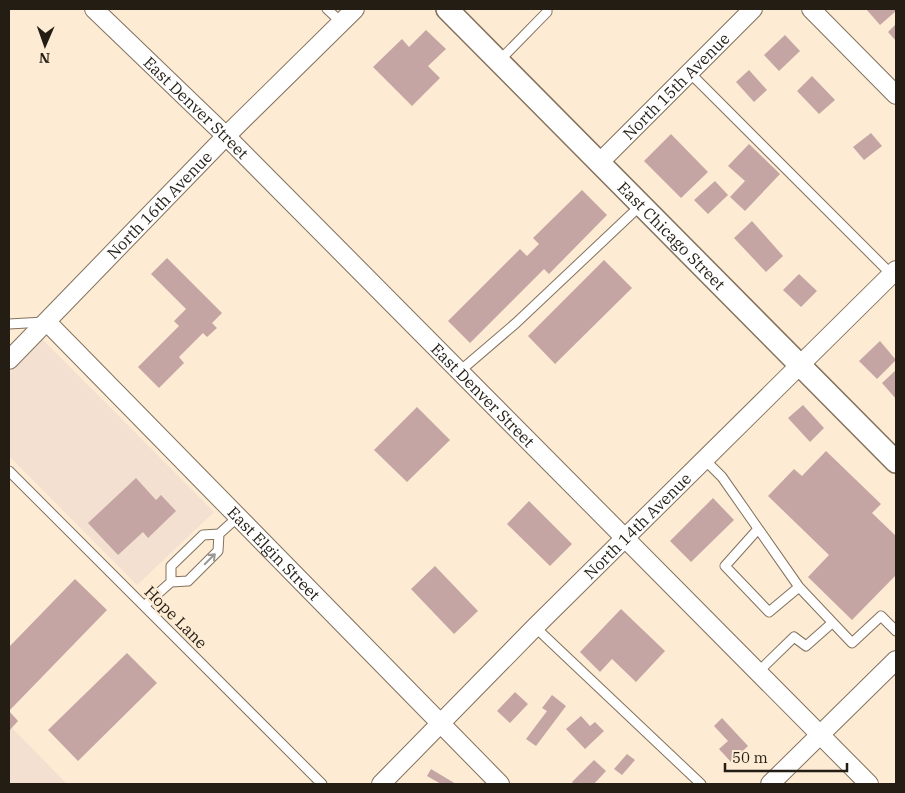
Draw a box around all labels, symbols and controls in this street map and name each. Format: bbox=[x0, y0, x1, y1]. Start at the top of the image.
north arrow bbox=[20, 20, 70, 70]
street label: North 15th Avenue bbox=[618, 28, 734, 144]
text: N bbox=[39, 49, 50, 67]
street label: East Denver Street bbox=[139, 52, 253, 163]
street label: North 16th Avenue bbox=[102, 147, 216, 263]
street label: East Chicago Street bbox=[614, 177, 730, 294]
street label: East Denver Street bbox=[427, 339, 539, 452]
street label: North 14th Avenue bbox=[580, 468, 695, 583]
street label: East Elgin Street bbox=[223, 502, 325, 605]
one-way arrow bbox=[204, 553, 216, 565]
street label: Hope Lane bbox=[140, 581, 212, 653]
scale bar bbox=[725, 740, 848, 772]
text: 50 m bbox=[732, 748, 768, 767]

